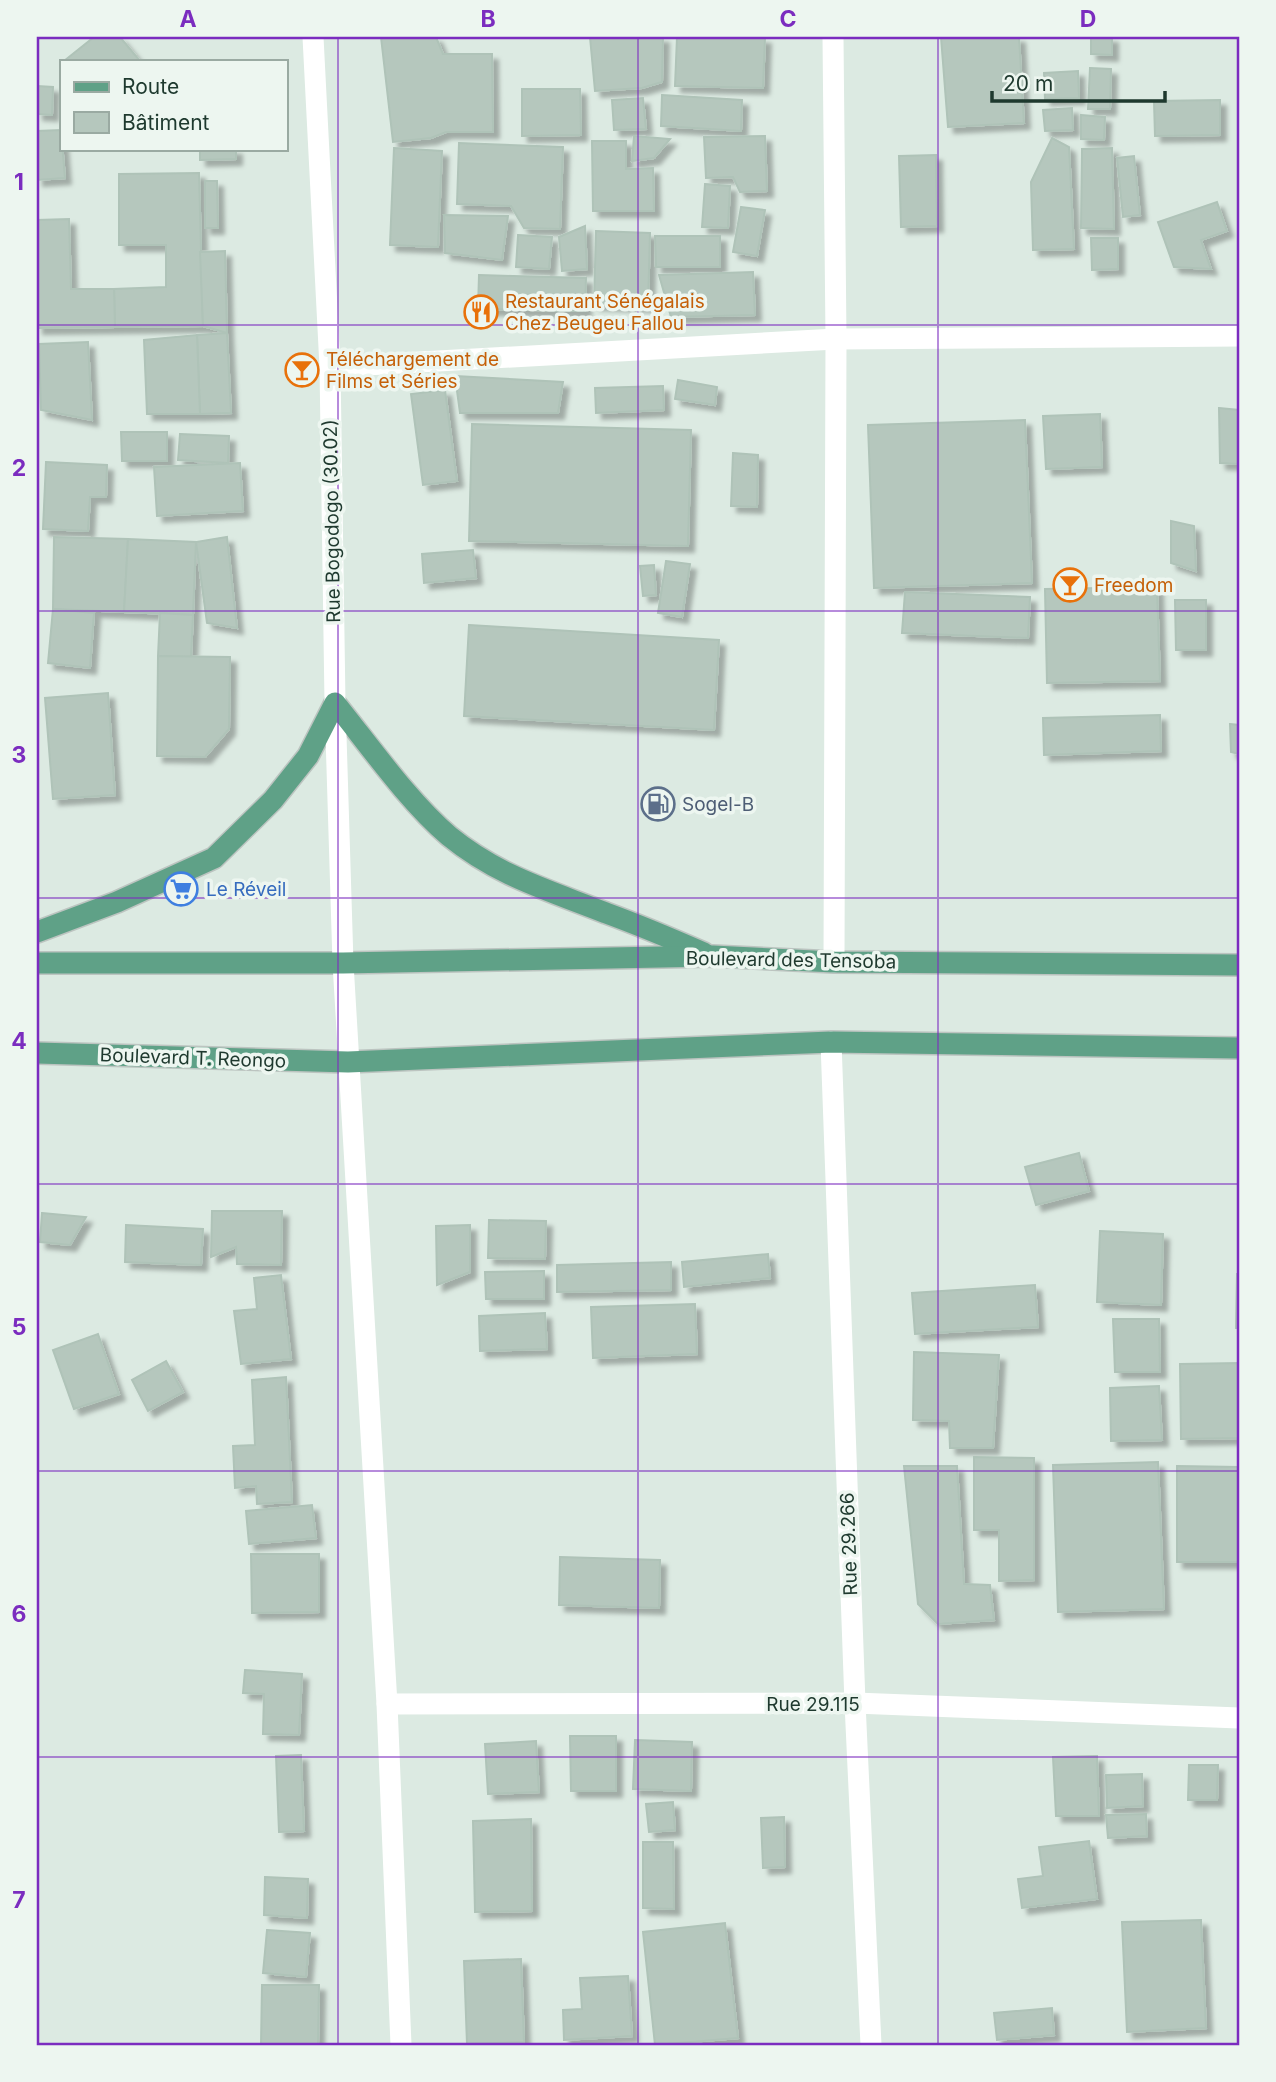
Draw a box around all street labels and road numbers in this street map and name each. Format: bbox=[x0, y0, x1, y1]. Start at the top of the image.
street label: Rue Bogodogo (30.02) bbox=[319, 419, 345, 623]
street label: Boulevard des Tensoba bbox=[686, 947, 896, 973]
street label: Boulevard T. Reongo bbox=[99, 1043, 287, 1073]
street label: Rue 29.266 bbox=[836, 1492, 862, 1596]
street label: Rue 29.115 bbox=[766, 1693, 860, 1716]

